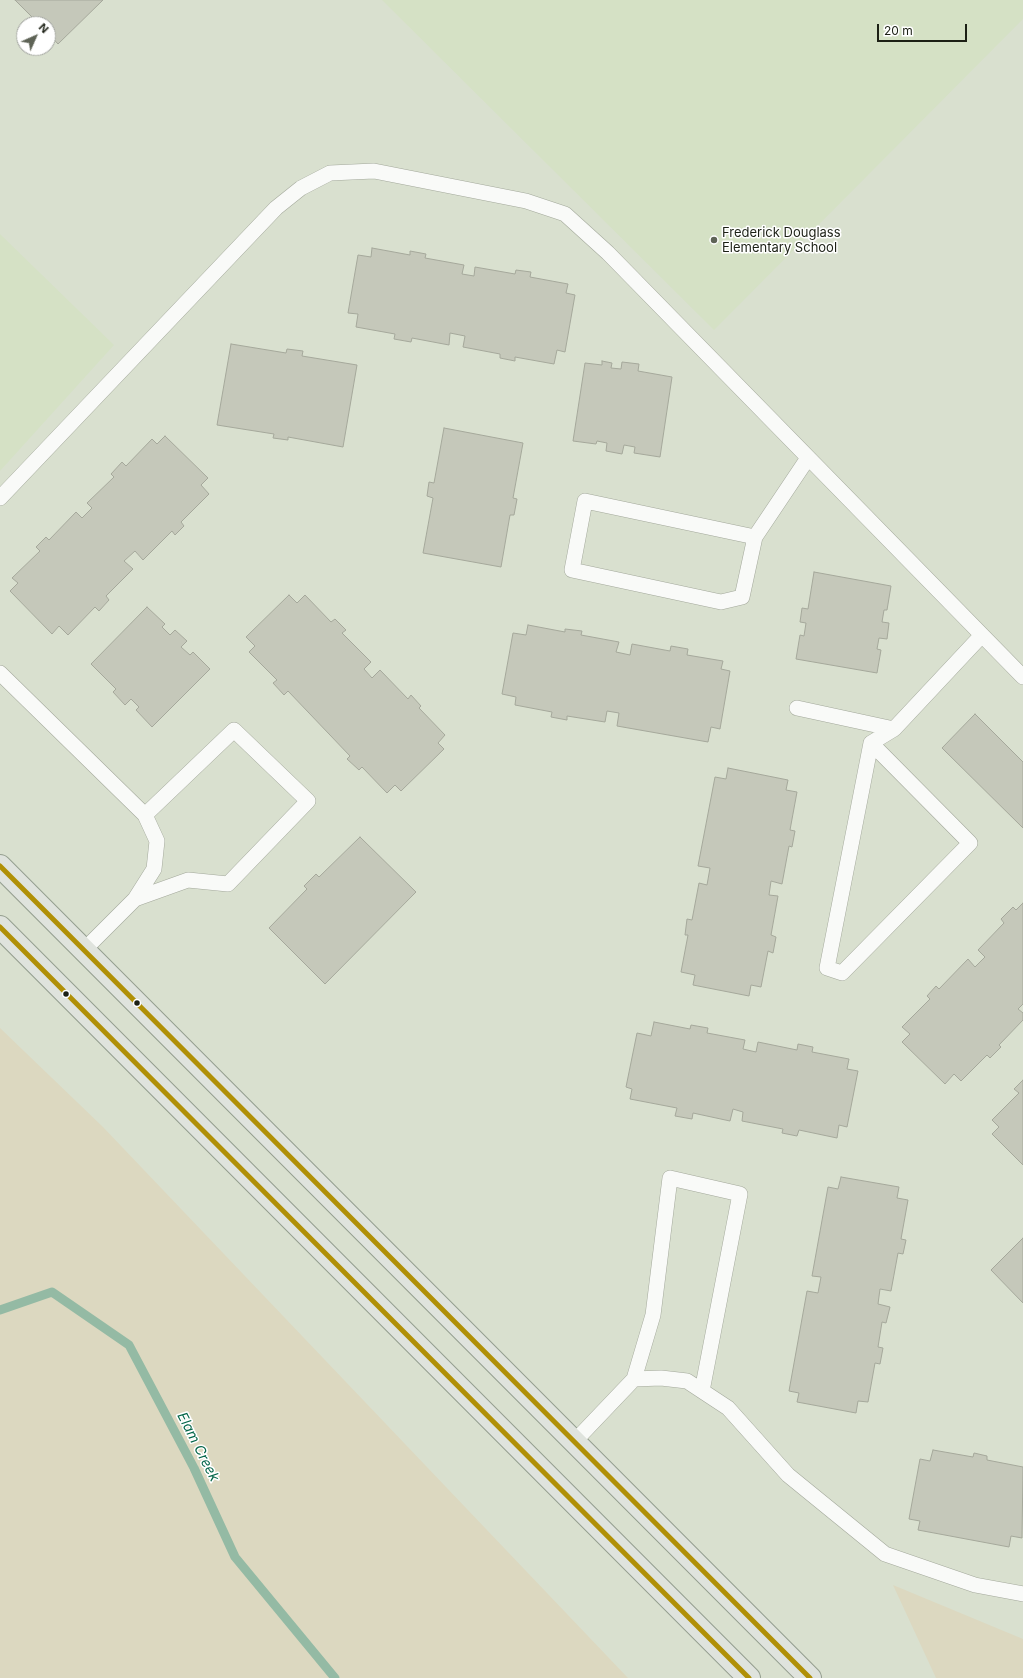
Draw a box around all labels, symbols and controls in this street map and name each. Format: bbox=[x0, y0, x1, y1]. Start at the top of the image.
north arrow bbox=[16, 16, 56, 56]
scale bar bbox=[879, 16, 969, 42]
text: N bbox=[36, 20, 52, 36]
text: 20 m bbox=[884, 23, 913, 38]
place label: Frederick Douglass Elementary School bbox=[722, 225, 841, 256]
marker: Frederick Douglass Elementary School bbox=[709, 235, 719, 245]
unlabelled marker bbox=[61, 989, 71, 999]
unlabelled marker bbox=[132, 998, 142, 1008]
water label: Elam Creek bbox=[173, 1409, 223, 1485]

